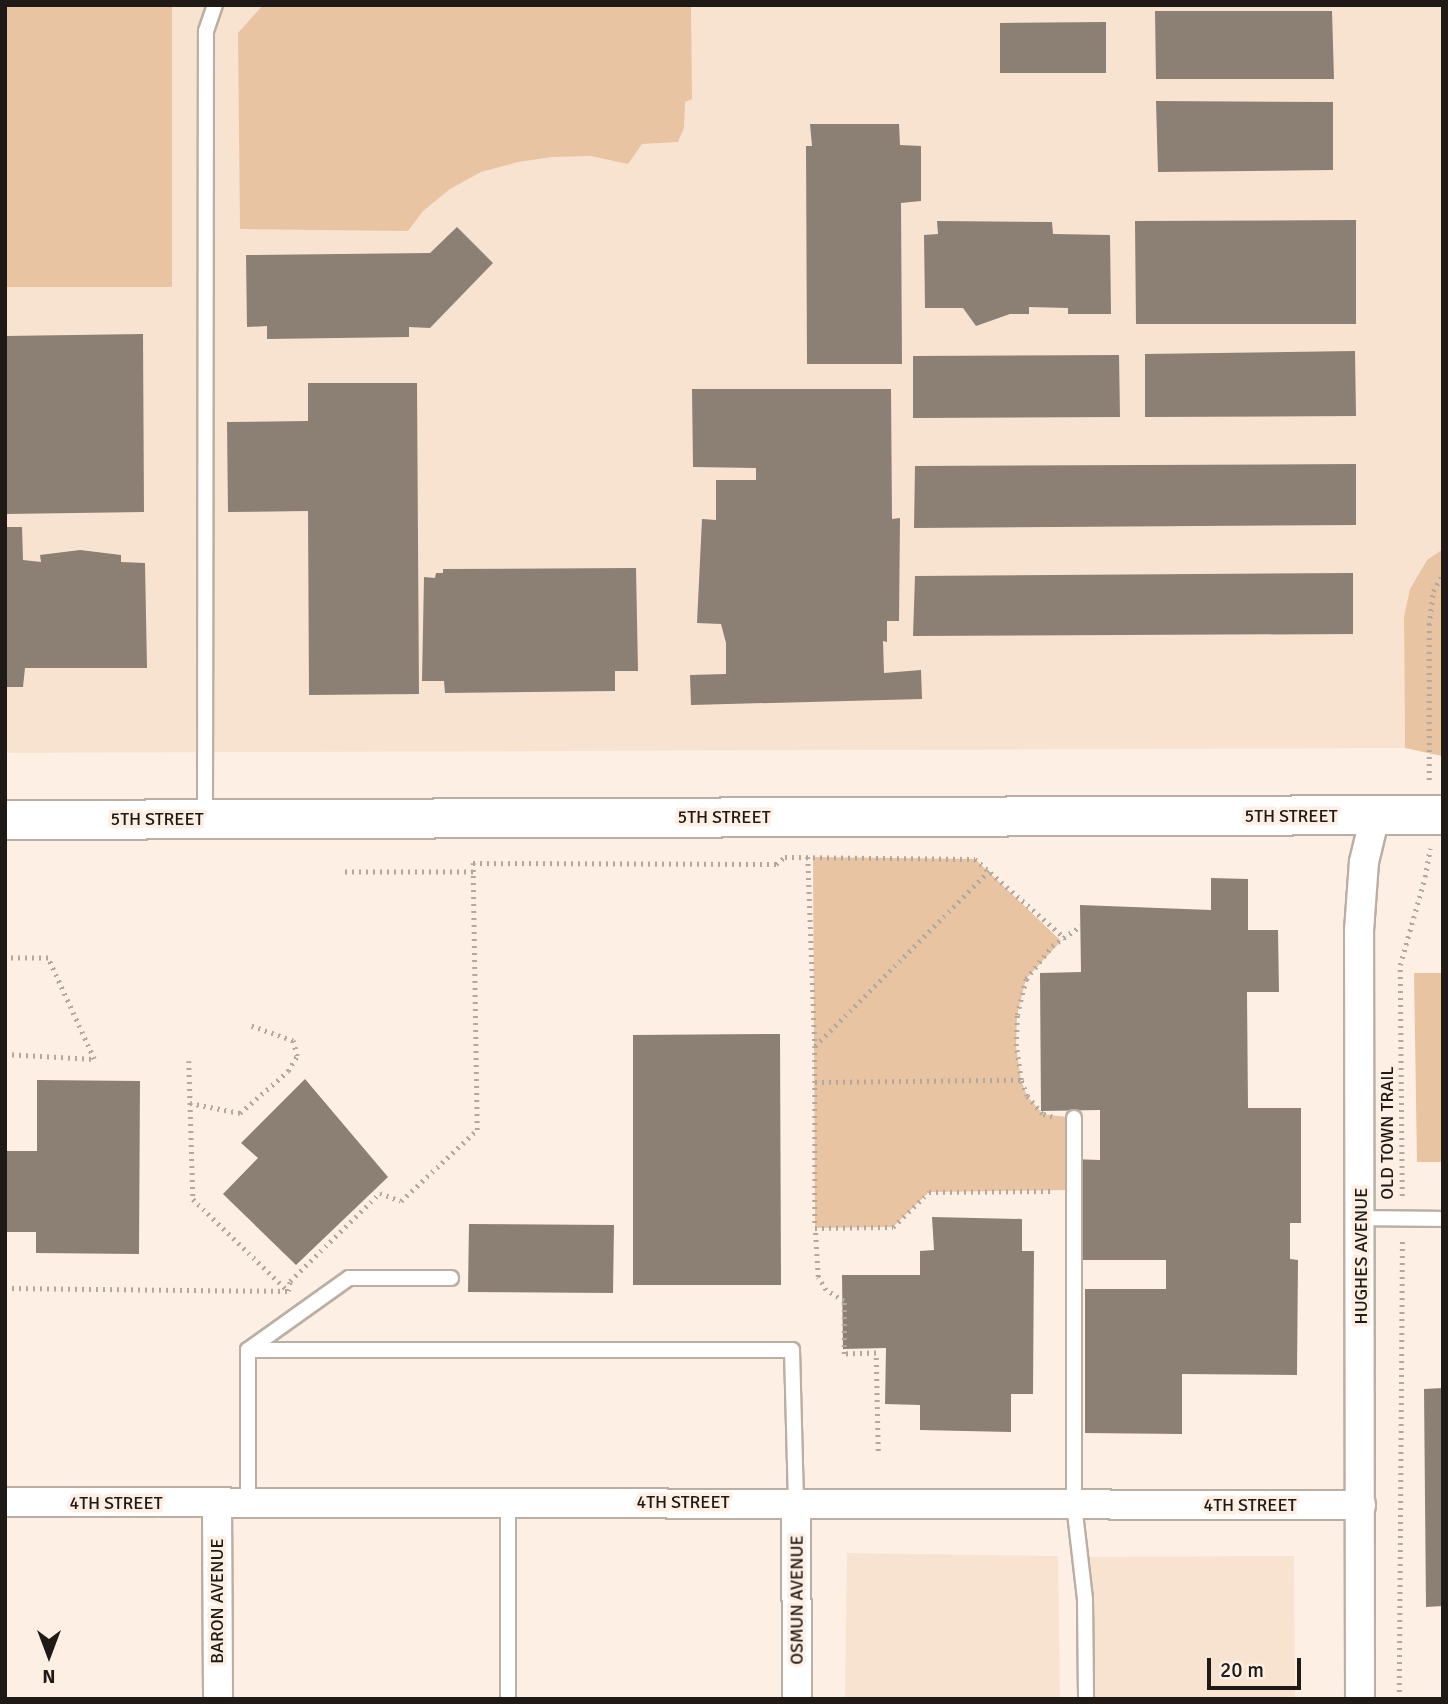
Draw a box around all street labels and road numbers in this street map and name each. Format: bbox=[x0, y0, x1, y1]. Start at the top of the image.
street label: 5TH STREET bbox=[1244, 805, 1338, 827]
street label: 5TH STREET bbox=[677, 806, 771, 828]
street label: 5TH STREET bbox=[110, 808, 204, 830]
street label: OLD TOWN TRAIL bbox=[1376, 1066, 1398, 1200]
street label: HUGHES AVENUE bbox=[1350, 1188, 1372, 1324]
street label: 4TH STREET bbox=[636, 1491, 730, 1513]
street label: 4TH STREET bbox=[69, 1492, 163, 1514]
street label: 4TH STREET bbox=[1203, 1494, 1297, 1516]
street label: OSMUN AVENUE bbox=[786, 1535, 808, 1665]
street label: BARON AVENUE bbox=[206, 1538, 228, 1664]

